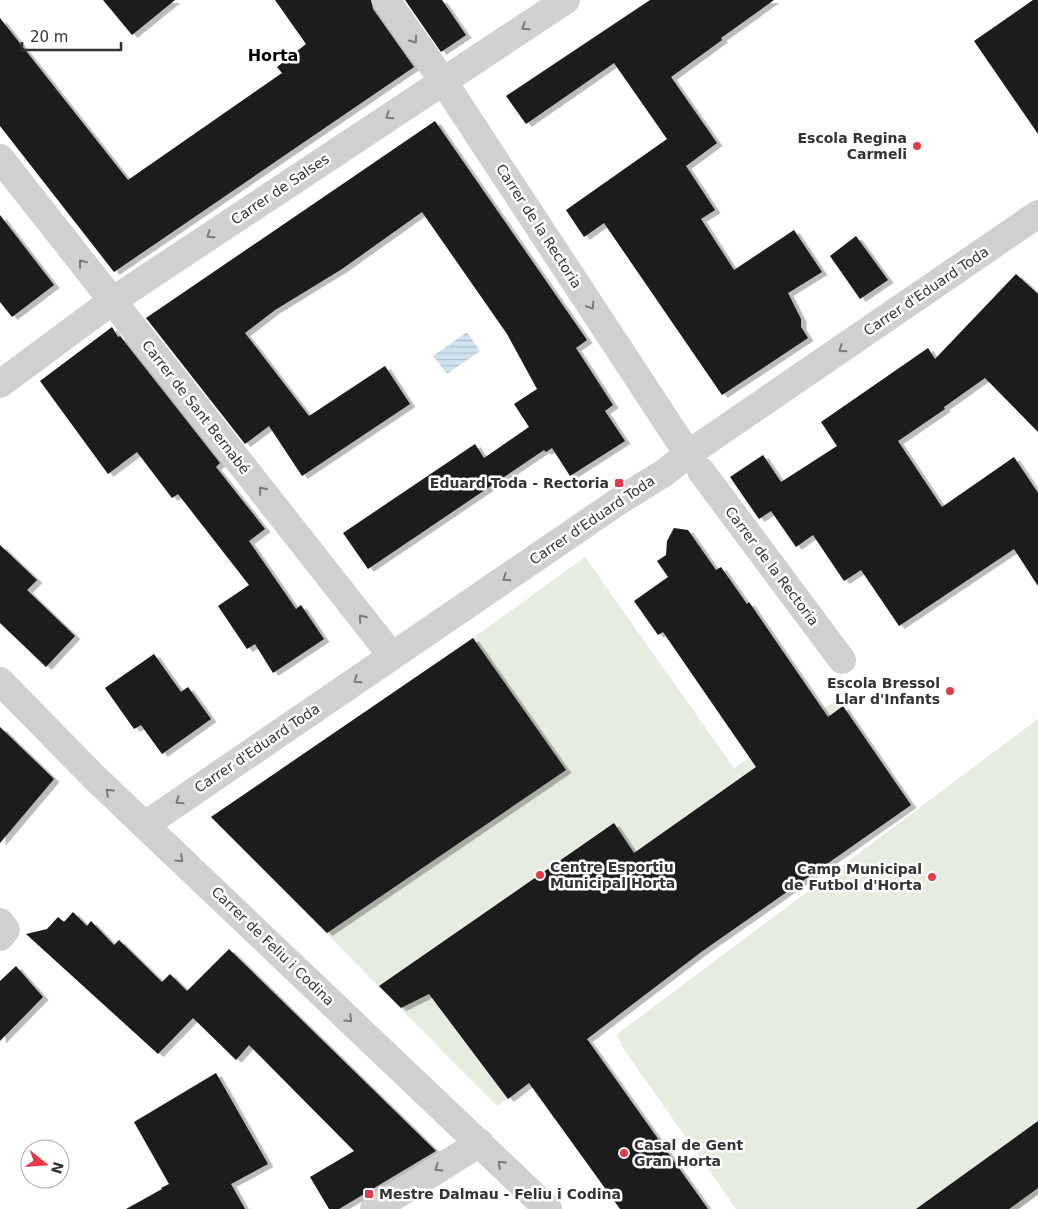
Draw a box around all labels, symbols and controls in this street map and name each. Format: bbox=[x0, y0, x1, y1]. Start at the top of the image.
scale bar bbox=[22, 20, 121, 52]
one-way arrow bbox=[521, 20, 530, 30]
text: 20 m bbox=[30, 28, 68, 46]
one-way arrow bbox=[408, 34, 417, 44]
district label: Horta bbox=[248, 46, 298, 65]
one-way arrow bbox=[386, 110, 395, 120]
place label: Escola Regina Carmeli bbox=[798, 130, 907, 162]
marker: Escola Regina Carmeli bbox=[911, 140, 923, 152]
street label: Carrer de Salses bbox=[228, 150, 332, 228]
street label: Carrer de la Rectoria bbox=[493, 161, 585, 291]
one-way arrow bbox=[207, 229, 216, 239]
street label: Carrer d'Eduard Toda bbox=[861, 243, 991, 339]
one-way arrow bbox=[79, 260, 87, 269]
one-way arrow bbox=[585, 300, 594, 310]
street label: Carrer de Sant Bernabé bbox=[139, 337, 253, 477]
one-way arrow bbox=[838, 343, 848, 352]
street label: Carrer d'Eduard Toda bbox=[527, 472, 657, 568]
place label: Eduard Toda - Rectoria bbox=[430, 475, 609, 491]
marker: Eduard Toda - Rectoria bbox=[613, 477, 625, 489]
one-way arrow bbox=[259, 487, 267, 496]
street label: Carrer de la Rectoria bbox=[722, 503, 822, 629]
one-way arrow bbox=[502, 572, 511, 581]
one-way arrow bbox=[359, 614, 368, 623]
one-way arrow bbox=[353, 674, 363, 683]
place label: Escola Bressol Llar d'Infants bbox=[827, 675, 940, 707]
marker: Escola Bressol Llar d'Infants bbox=[944, 685, 956, 697]
street label: Carrer d'Eduard Toda bbox=[192, 700, 322, 796]
one-way arrow bbox=[106, 789, 115, 798]
one-way arrow bbox=[176, 795, 185, 804]
one-way arrow bbox=[175, 853, 184, 862]
place label: Centre Esportiu Municipal Horta bbox=[550, 859, 675, 891]
place label: Camp Municipal de Futbol d'Horta bbox=[784, 861, 922, 893]
marker: Centre Esportiu Municipal Horta bbox=[534, 869, 546, 881]
marker: Camp Municipal de Futbol d'Horta bbox=[926, 871, 938, 883]
street label: Carrer de Feliu i Codina bbox=[208, 883, 338, 1009]
one-way arrow bbox=[343, 1013, 352, 1022]
place label: Casal de Gent Gran Horta bbox=[634, 1137, 744, 1169]
north arrow bbox=[20, 1139, 70, 1189]
marker: Casal de Gent Gran Horta bbox=[618, 1147, 630, 1159]
text: N bbox=[48, 1160, 67, 1176]
one-way arrow bbox=[498, 1160, 507, 1169]
one-way arrow bbox=[435, 1162, 444, 1172]
place label: Mestre Dalmau - Feliu i Codina bbox=[379, 1186, 621, 1202]
marker: Mestre Dalmau - Feliu i Codina bbox=[363, 1188, 375, 1200]

